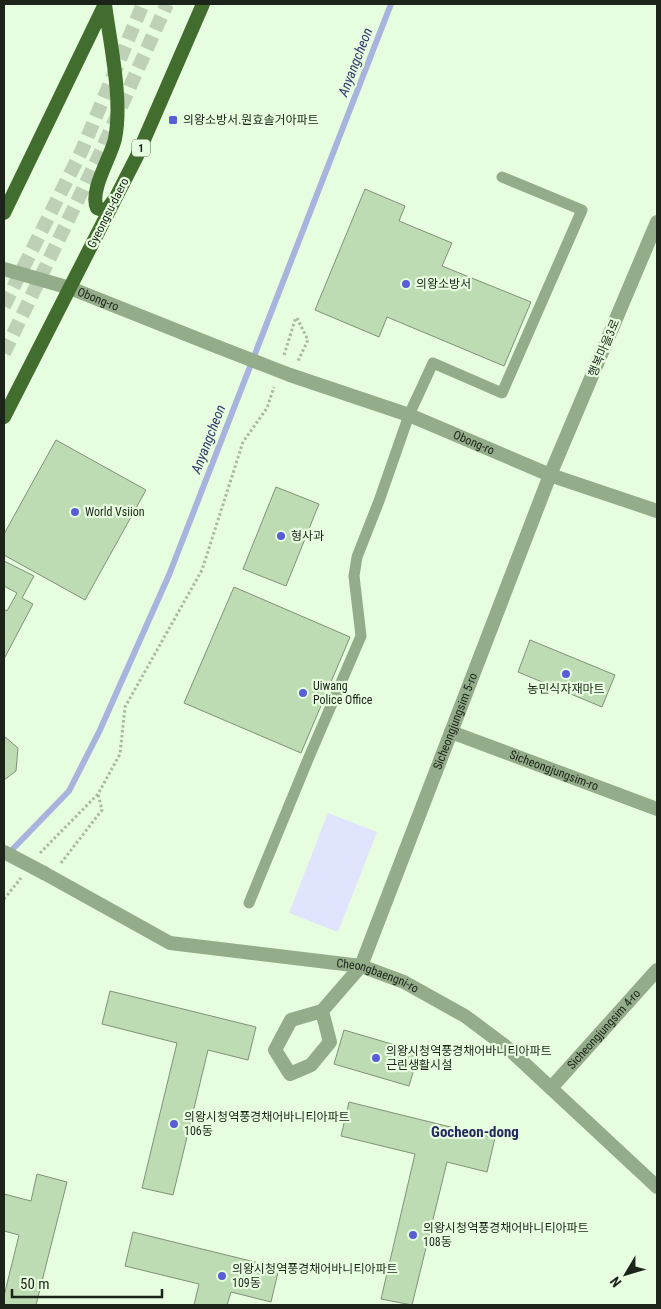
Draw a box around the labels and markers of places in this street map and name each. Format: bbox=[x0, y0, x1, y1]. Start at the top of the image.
place label: 의왕소방서.원효솔거아파트 bbox=[183, 113, 319, 127]
marker: 의왕소방서.원효솔거아파트 bbox=[167, 114, 179, 126]
place label: 의왕소방서 bbox=[416, 277, 471, 291]
marker: 의왕소방서 bbox=[400, 278, 412, 290]
place label: World Vsiion bbox=[85, 505, 145, 519]
marker: World Vsiion bbox=[69, 506, 81, 518]
place label: 형사과 bbox=[291, 529, 324, 543]
marker: 형사과 bbox=[275, 530, 287, 542]
marker: 농민식자재마트 bbox=[560, 668, 572, 680]
place label: Uiwang Police Office bbox=[313, 679, 373, 707]
place label: 농민식자재마트 bbox=[527, 682, 605, 696]
marker: Uiwang Police Office bbox=[297, 687, 309, 699]
place label: 의왕시청역풍경채어바니티아파트 근린생활시설 bbox=[386, 1044, 552, 1072]
marker: 의왕시청역풍경채어바니티아파트 근린생활시설 bbox=[370, 1052, 382, 1064]
place label: 의왕시청역풍경채어바니티아파트 106동 bbox=[184, 1110, 350, 1138]
marker: 의왕시청역풍경채어바니티아파트 106동 bbox=[168, 1118, 180, 1130]
place label: 의왕시청역풍경채어바니티아파트 108동 bbox=[423, 1221, 589, 1249]
marker: 의왕시청역풍경채어바니티아파트 108동 bbox=[407, 1229, 419, 1241]
place label: 의왕시청역풍경채어바니티아파트 109동 bbox=[232, 1262, 398, 1290]
marker: 의왕시청역풍경채어바니티아파트 109동 bbox=[216, 1270, 228, 1282]

